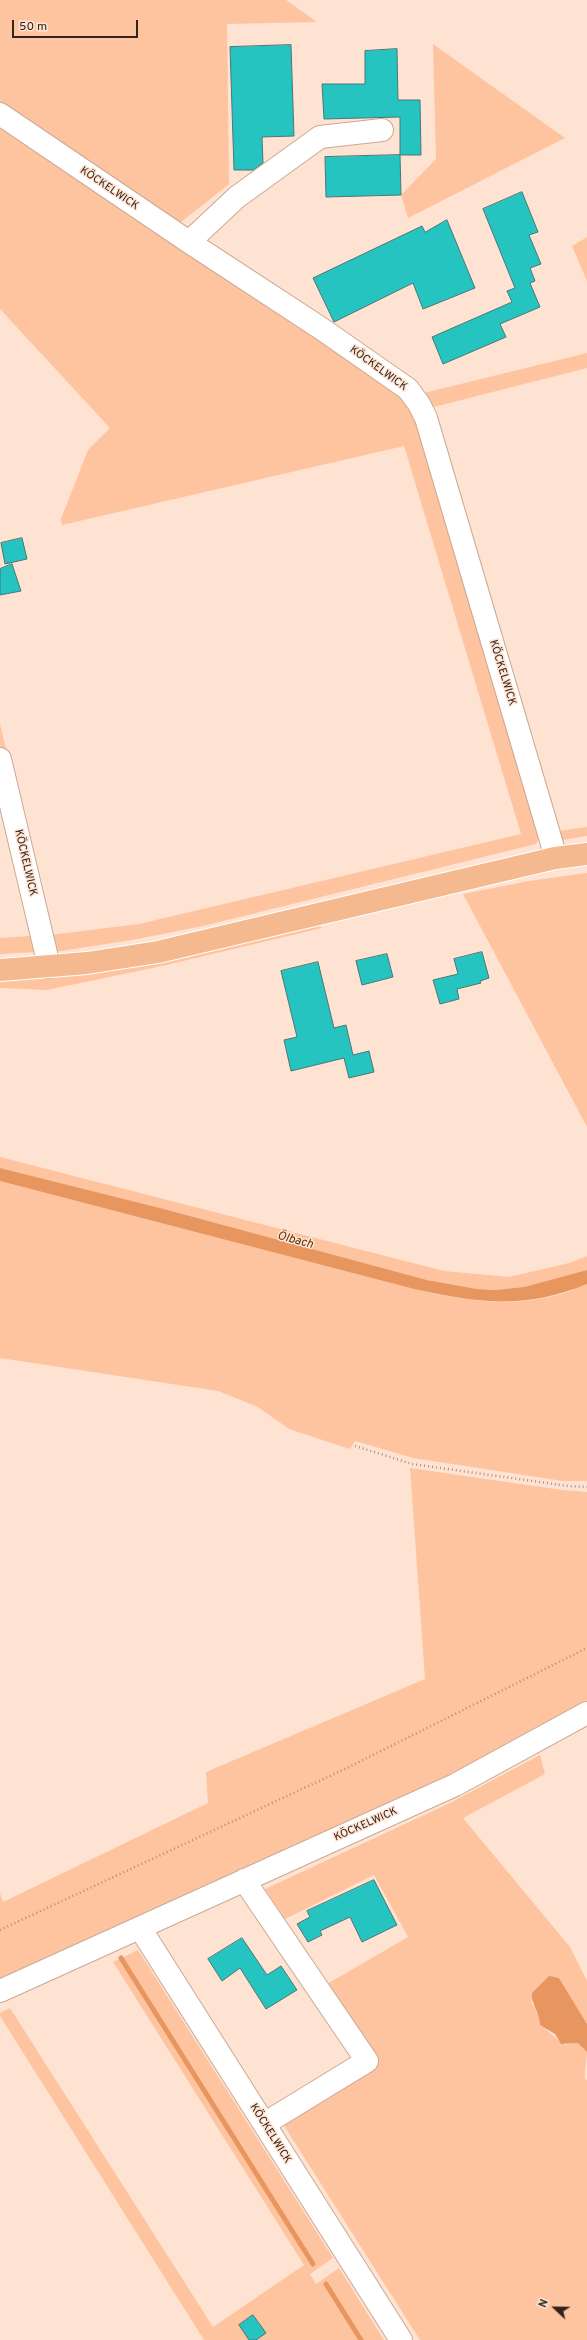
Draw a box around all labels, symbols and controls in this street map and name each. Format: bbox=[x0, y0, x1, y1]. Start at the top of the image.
scale bar bbox=[14, 12, 140, 38]
text: 50 m bbox=[19, 19, 47, 35]
street label: KÖCKELWICK bbox=[77, 164, 141, 214]
street label: KÖCKELWICK bbox=[347, 344, 409, 394]
street label: KÖCKELWICK bbox=[486, 639, 518, 707]
street label: KÖCKELWICK bbox=[11, 828, 39, 898]
water label: Ölbach bbox=[276, 1229, 314, 1253]
street label: KÖCKELWICK bbox=[332, 1805, 400, 1845]
street label: KÖCKELWICK bbox=[246, 2102, 294, 2166]
north arrow bbox=[535, 2288, 575, 2328]
text: N bbox=[536, 2297, 552, 2310]

